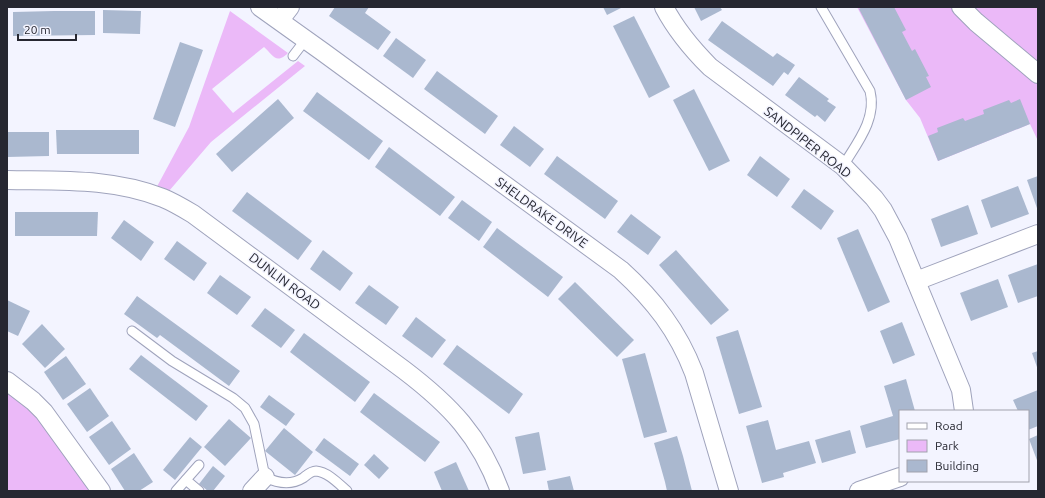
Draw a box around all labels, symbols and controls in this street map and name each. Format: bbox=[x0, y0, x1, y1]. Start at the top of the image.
scale bar bbox=[18, 16, 76, 42]
text: 20 m bbox=[24, 23, 51, 36]
street label: SANDPIPER ROAD bbox=[762, 104, 854, 180]
street label: SHELDRAKE DRIVE bbox=[493, 174, 591, 250]
street label: DUNLIN ROAD bbox=[247, 250, 323, 312]
legend bbox=[899, 410, 1029, 482]
text: Road bbox=[935, 419, 963, 432]
text: Park bbox=[935, 439, 959, 452]
text: Building bbox=[935, 459, 979, 472]

